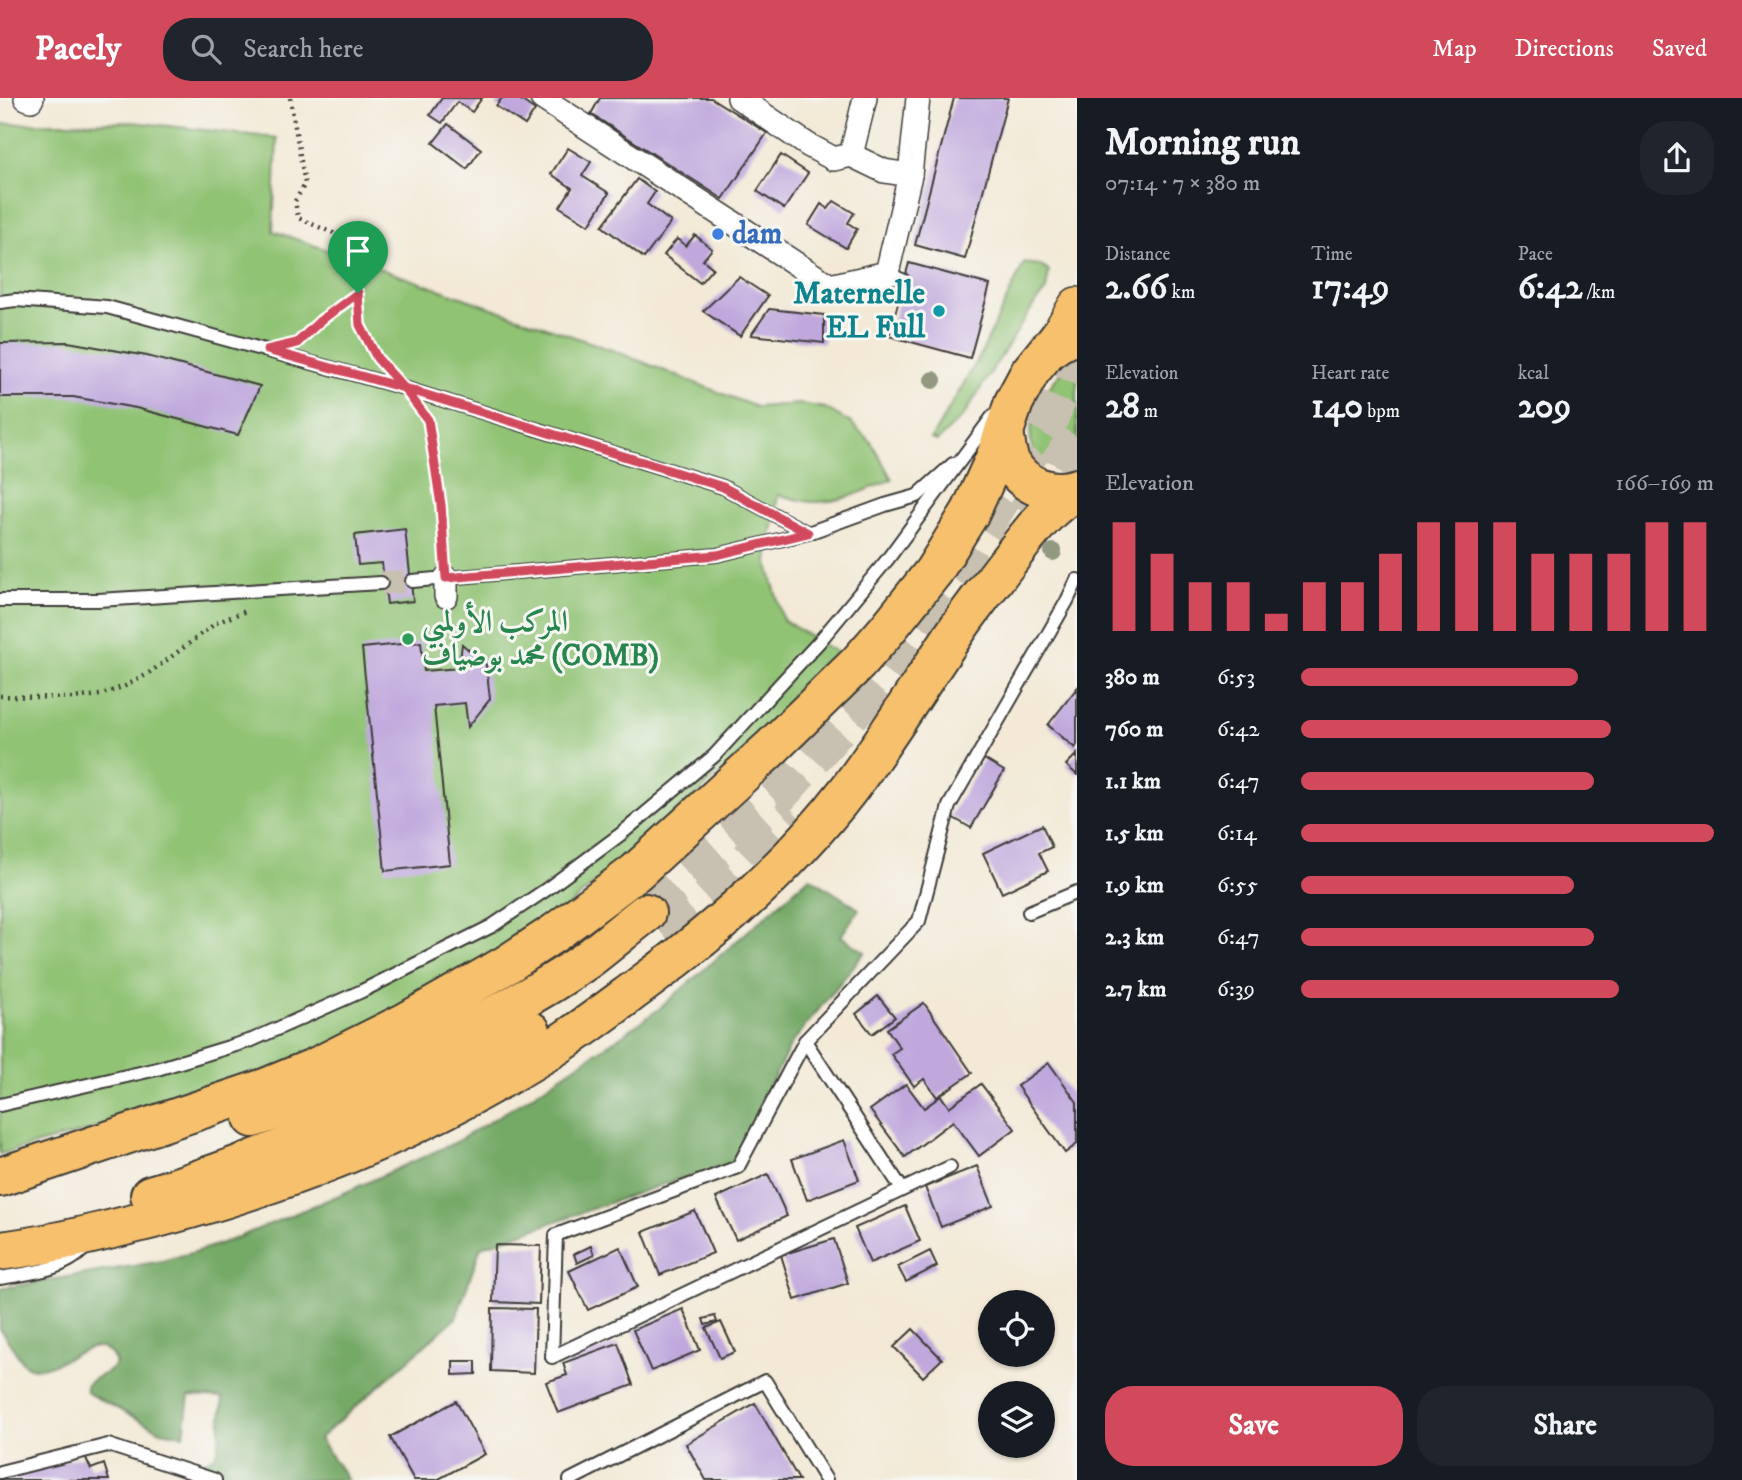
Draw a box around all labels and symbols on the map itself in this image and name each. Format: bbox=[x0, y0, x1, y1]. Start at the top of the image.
place label: dam bbox=[732, 216, 783, 253]
pin bbox=[328, 221, 388, 293]
marker: dam bbox=[710, 226, 726, 242]
place label: Maternelle EL Full bbox=[793, 276, 926, 347]
marker: Maternelle EL Full bbox=[931, 303, 947, 319]
place label: المركب الأولمبي محمد بوضياف (COMB) bbox=[422, 601, 659, 675]
marker: المركب الأولمبي محمد بوضياف (COMB) bbox=[400, 631, 416, 647]

